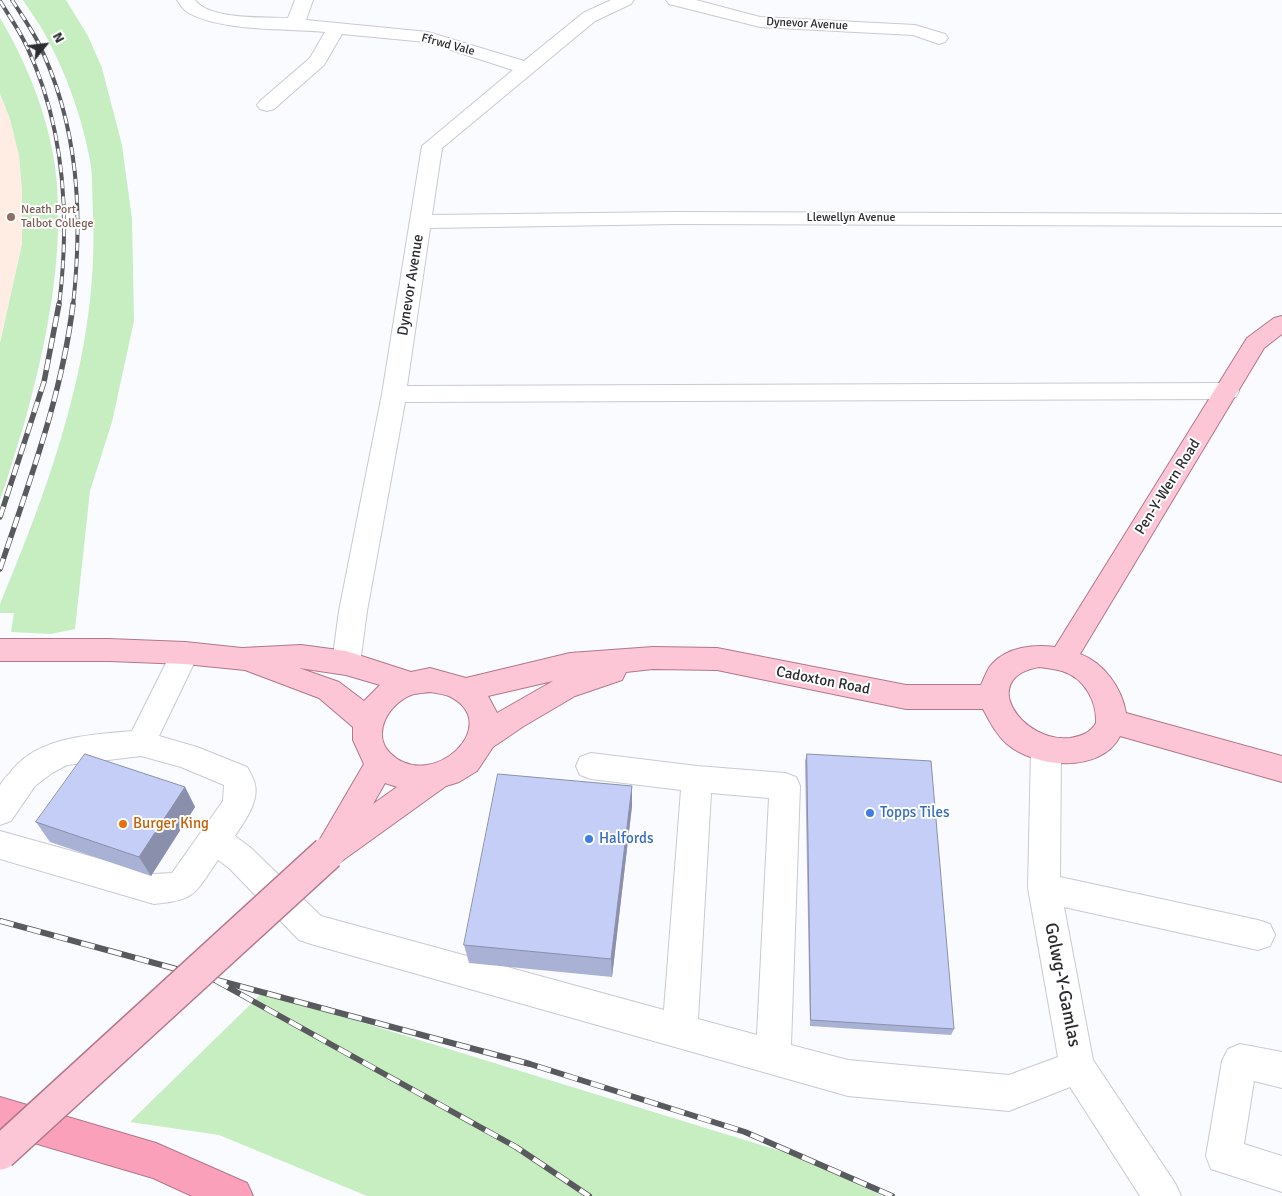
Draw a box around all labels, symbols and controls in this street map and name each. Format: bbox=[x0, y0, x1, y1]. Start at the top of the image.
street label: Dynevor Avenue bbox=[766, 15, 848, 33]
north arrow bbox=[20, 20, 70, 70]
text: N bbox=[49, 29, 68, 46]
street label: Ffrwd Vale bbox=[420, 31, 476, 59]
place label: Neath Port Talbot College bbox=[21, 203, 93, 231]
marker: Neath Port Talbot College bbox=[5, 211, 17, 223]
street label: Llewellyn Avenue bbox=[806, 211, 896, 225]
street label: Dynevor Avenue bbox=[394, 233, 428, 337]
street label: Pen-Y-Wern Road bbox=[1131, 436, 1205, 538]
street label: Cadoxton Road bbox=[774, 663, 872, 699]
place label: Topps Tiles bbox=[880, 804, 949, 822]
marker: Topps Tiles bbox=[864, 807, 876, 819]
place label: Burger King bbox=[133, 815, 209, 833]
marker: Burger King bbox=[117, 818, 129, 830]
place label: Halfords bbox=[599, 830, 654, 848]
marker: Halfords bbox=[583, 833, 595, 845]
street label: Golwg-Y-Gamlas bbox=[1039, 921, 1085, 1049]

